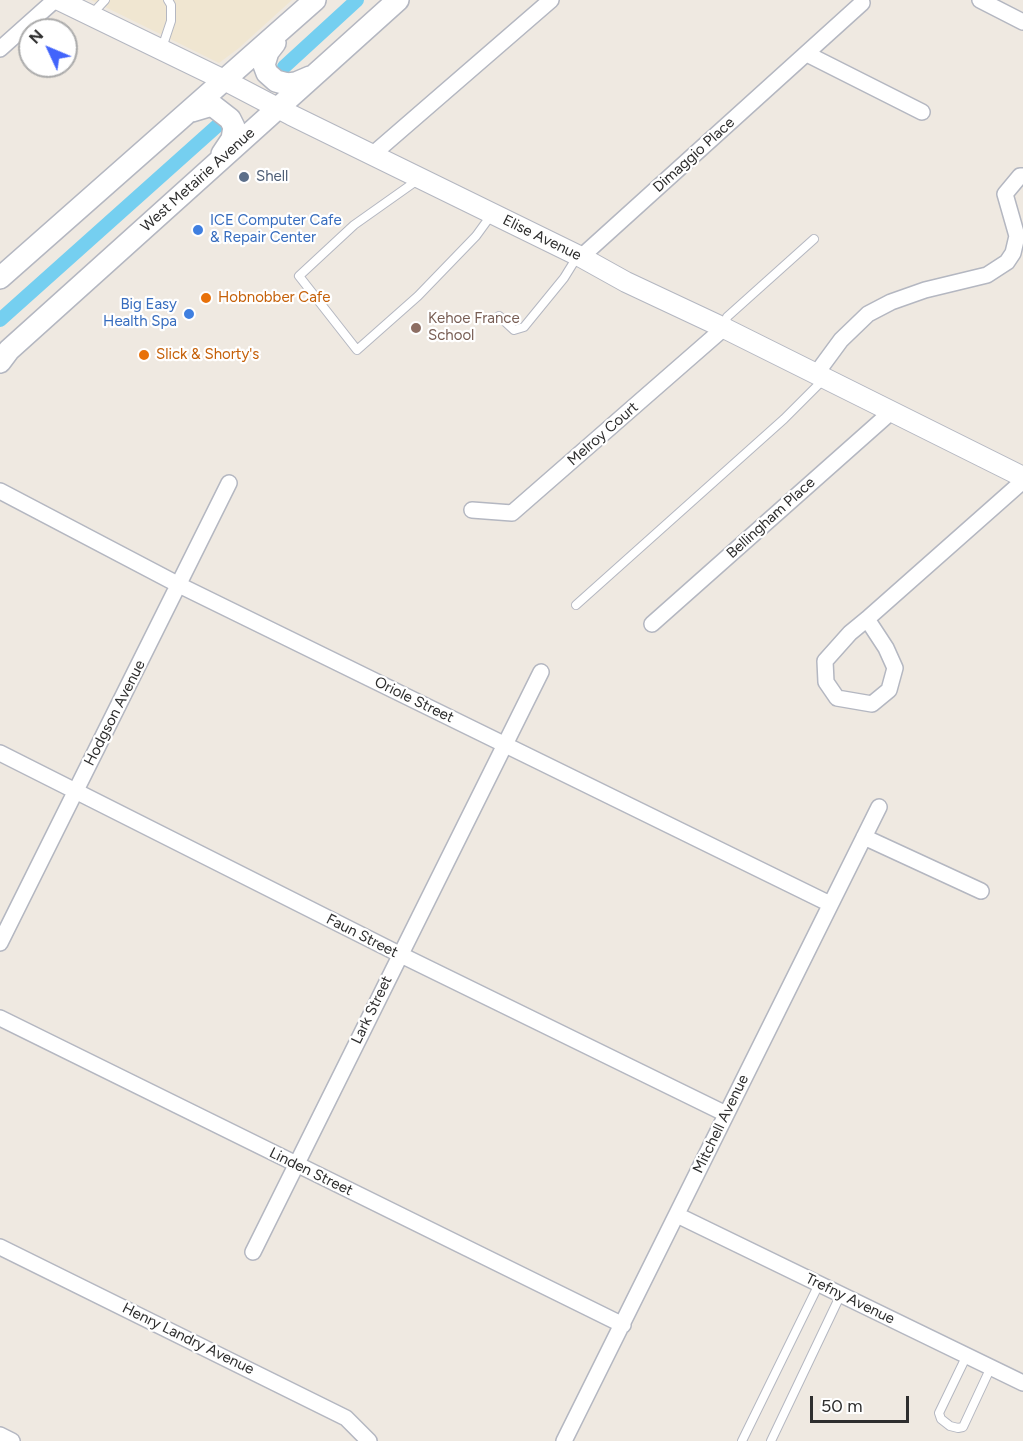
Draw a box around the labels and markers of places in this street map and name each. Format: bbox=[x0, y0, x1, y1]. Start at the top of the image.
place label: Shell bbox=[256, 168, 288, 186]
marker: Shell bbox=[237, 170, 251, 184]
place label: ICE Computer Cafe & Repair Center bbox=[210, 212, 342, 247]
marker: ICE Computer Cafe & Repair Center bbox=[191, 223, 205, 237]
place label: Hobnobber Cafe bbox=[218, 289, 331, 307]
marker: Hobnobber Cafe bbox=[199, 291, 213, 305]
place label: Big Easy Health Spa bbox=[103, 296, 177, 331]
marker: Big Easy Health Spa bbox=[182, 307, 196, 321]
place label: Kehoe France School bbox=[428, 310, 520, 345]
marker: Kehoe France School bbox=[409, 321, 423, 335]
place label: Slick & Shorty's bbox=[156, 346, 259, 364]
marker: Slick & Shorty's bbox=[137, 348, 151, 362]

